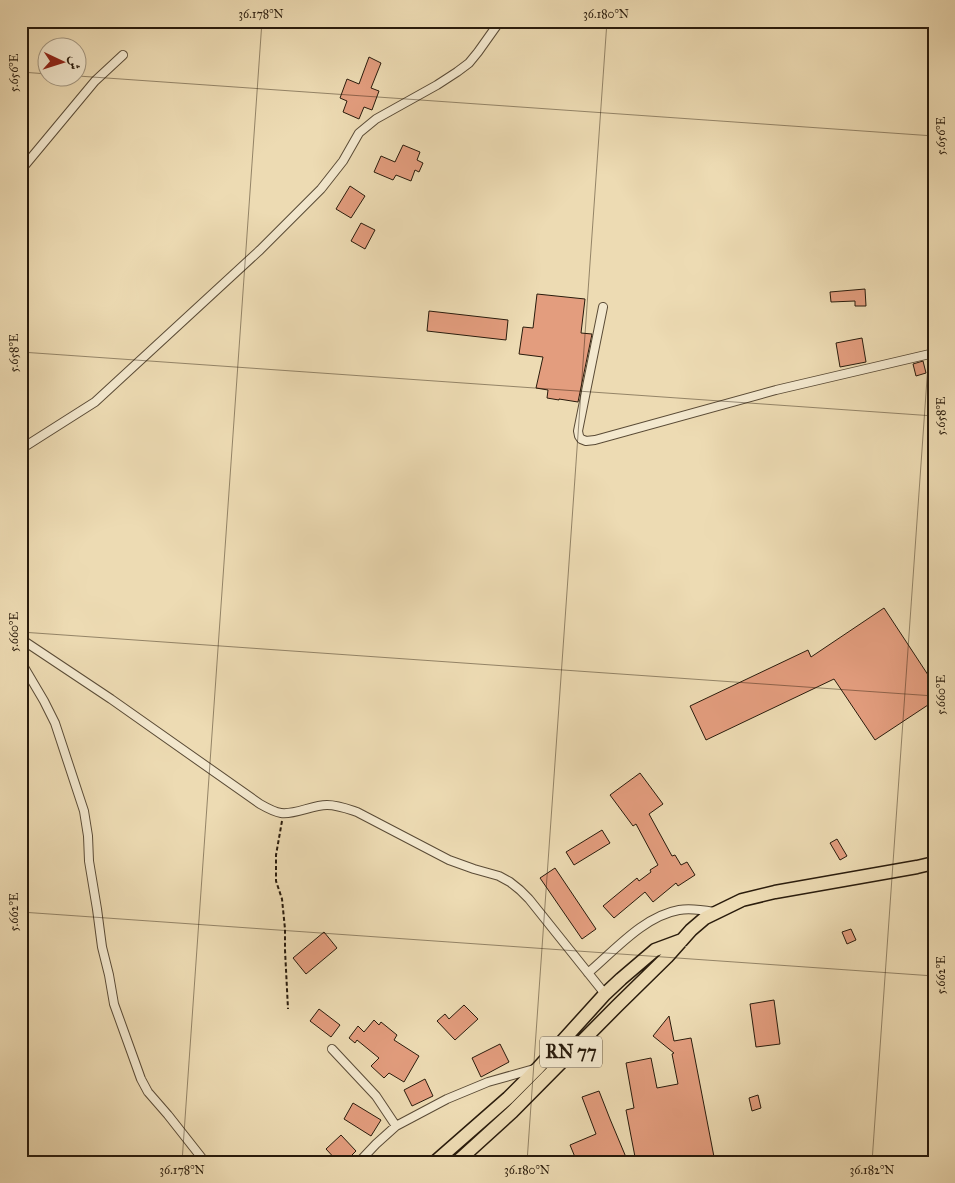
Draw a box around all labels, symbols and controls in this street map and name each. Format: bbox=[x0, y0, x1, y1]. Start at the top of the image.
text: 36.178°N bbox=[238, 7, 284, 21]
text: 36.180°N bbox=[583, 7, 629, 21]
north arrow bbox=[38, 38, 88, 88]
text: 5.656°E bbox=[7, 53, 21, 92]
text: ش bbox=[65, 55, 83, 71]
text: 5.656°E bbox=[934, 116, 948, 155]
text: 5.658°E bbox=[7, 333, 21, 372]
text: 5.658°E bbox=[934, 396, 948, 435]
text: 5.660°E bbox=[7, 612, 21, 652]
text: 5.660°E bbox=[934, 675, 948, 715]
text: 5.662°E bbox=[7, 892, 21, 931]
text: 5.662°E bbox=[934, 955, 948, 994]
road number: RN 77 bbox=[540, 1036, 602, 1068]
text: 36.178°N bbox=[159, 1163, 205, 1177]
text: 36.180°N bbox=[504, 1163, 550, 1177]
text: 36.182°N bbox=[849, 1163, 895, 1177]

